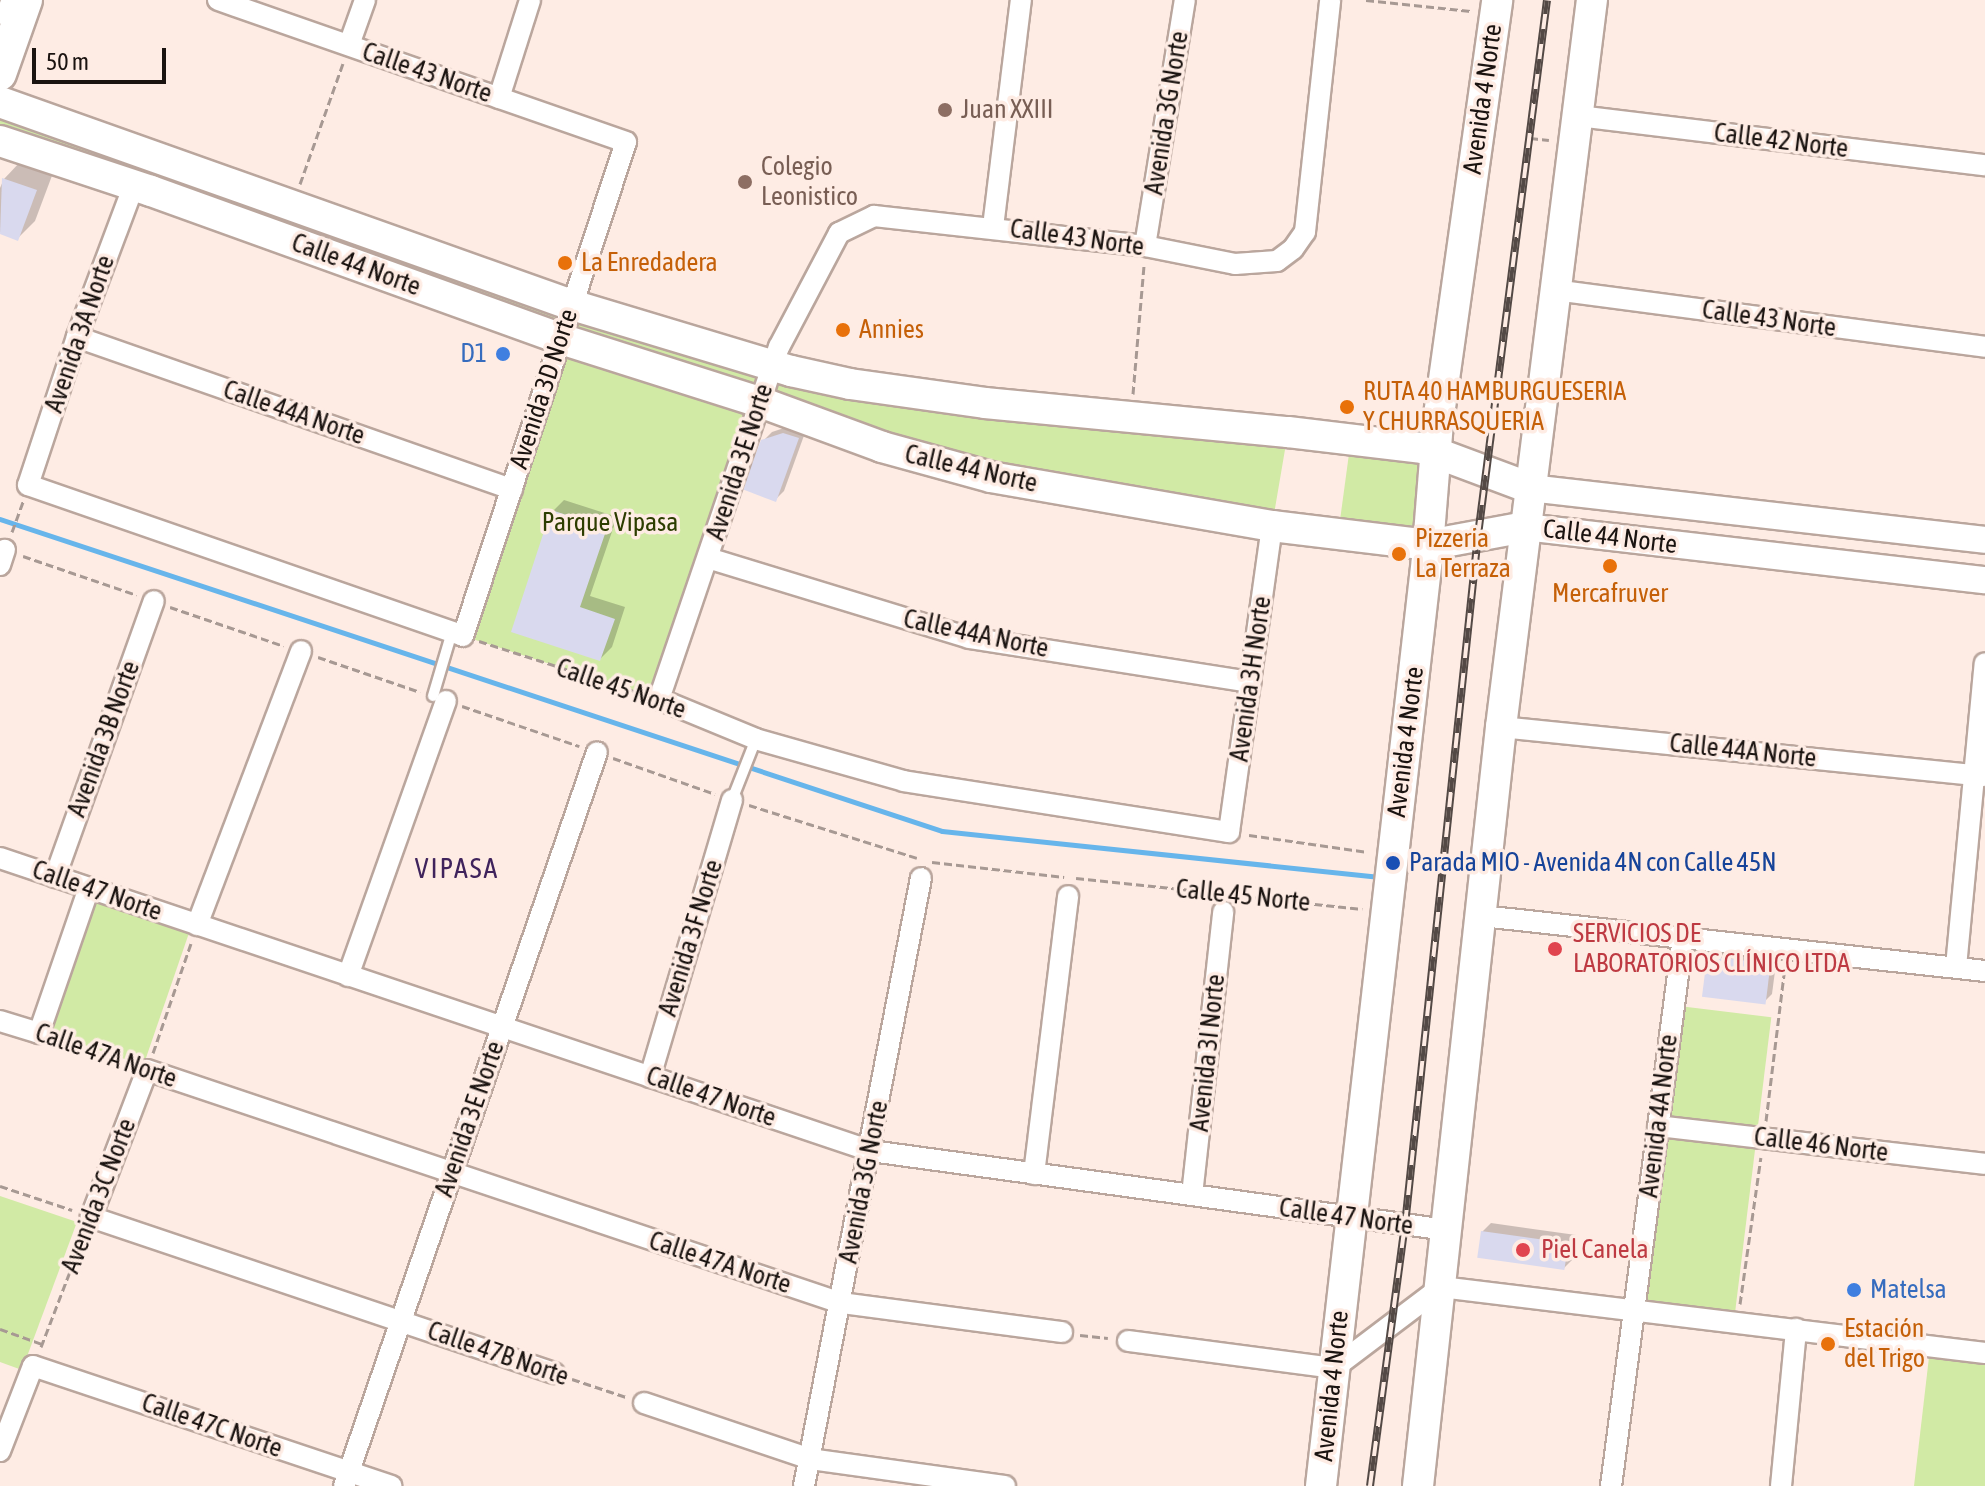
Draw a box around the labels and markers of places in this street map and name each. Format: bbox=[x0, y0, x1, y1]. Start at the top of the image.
place label: Juan XXIII bbox=[961, 94, 1053, 126]
marker: Juan XXIII bbox=[936, 101, 954, 119]
place label: Colegio Leonistico bbox=[761, 151, 858, 212]
marker: Colegio Leonistico bbox=[736, 173, 754, 191]
place label: La Enredadera bbox=[581, 247, 718, 279]
marker: La Enredadera bbox=[556, 254, 574, 272]
place label: Annies bbox=[859, 314, 924, 346]
marker: Annies bbox=[834, 321, 852, 339]
place label: D1 bbox=[460, 338, 487, 370]
marker: D1 bbox=[494, 345, 512, 363]
place label: RUTA 40 HAMBURGUESERIA Y CHURRASQUERIA bbox=[1363, 376, 1626, 438]
marker: RUTA 40 HAMBURGUESERIA Y CHURRASQUERIA bbox=[1338, 398, 1356, 416]
place label: Pizzeria La Terraza bbox=[1415, 523, 1511, 584]
marker: Pizzeria La Terraza bbox=[1390, 545, 1408, 563]
marker: Mercafruver bbox=[1601, 557, 1619, 575]
place label: Mercafruver bbox=[1552, 578, 1668, 610]
place label: Parada MIO - Avenida 4N con Calle 45N bbox=[1409, 847, 1777, 879]
marker: Parada MIO - Avenida 4N con Calle 45N bbox=[1384, 854, 1402, 872]
place label: SERVICIOS DE LABORATORIOS CLÍNICO LTDA bbox=[1573, 918, 1850, 980]
marker: SERVICIOS DE LABORATORIOS CLÍNICO LTDA bbox=[1544, 938, 1566, 960]
place label: Piel Canela bbox=[1541, 1234, 1649, 1266]
marker: Piel Canela bbox=[1512, 1239, 1534, 1261]
place label: Matelsa bbox=[1870, 1274, 1947, 1306]
marker: Matelsa bbox=[1845, 1281, 1863, 1299]
place label: Estación del Trigo bbox=[1844, 1313, 1925, 1374]
marker: Estación del Trigo bbox=[1819, 1335, 1837, 1353]

